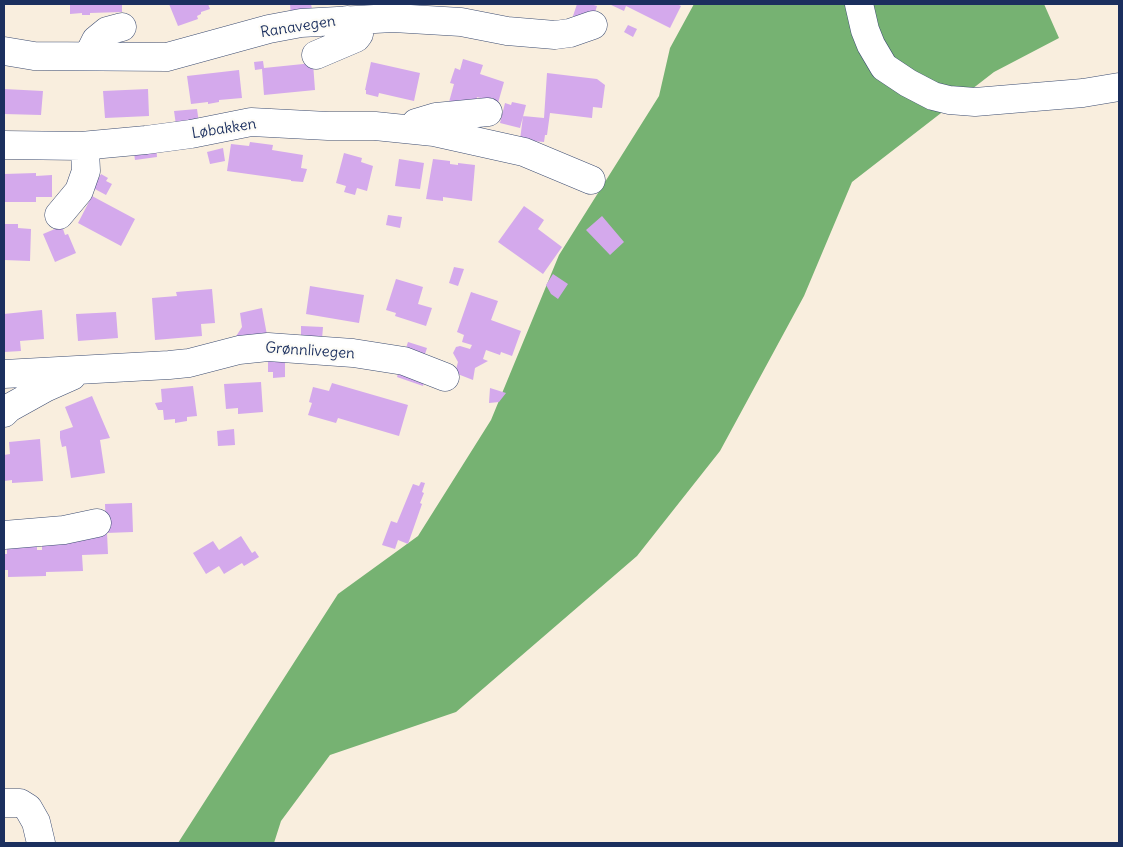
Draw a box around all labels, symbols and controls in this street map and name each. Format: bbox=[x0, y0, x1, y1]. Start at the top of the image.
street label: Ranavegen bbox=[259, 12, 337, 42]
street label: Løbakken bbox=[190, 115, 258, 143]
street label: Grønnlivegen bbox=[265, 339, 355, 363]

